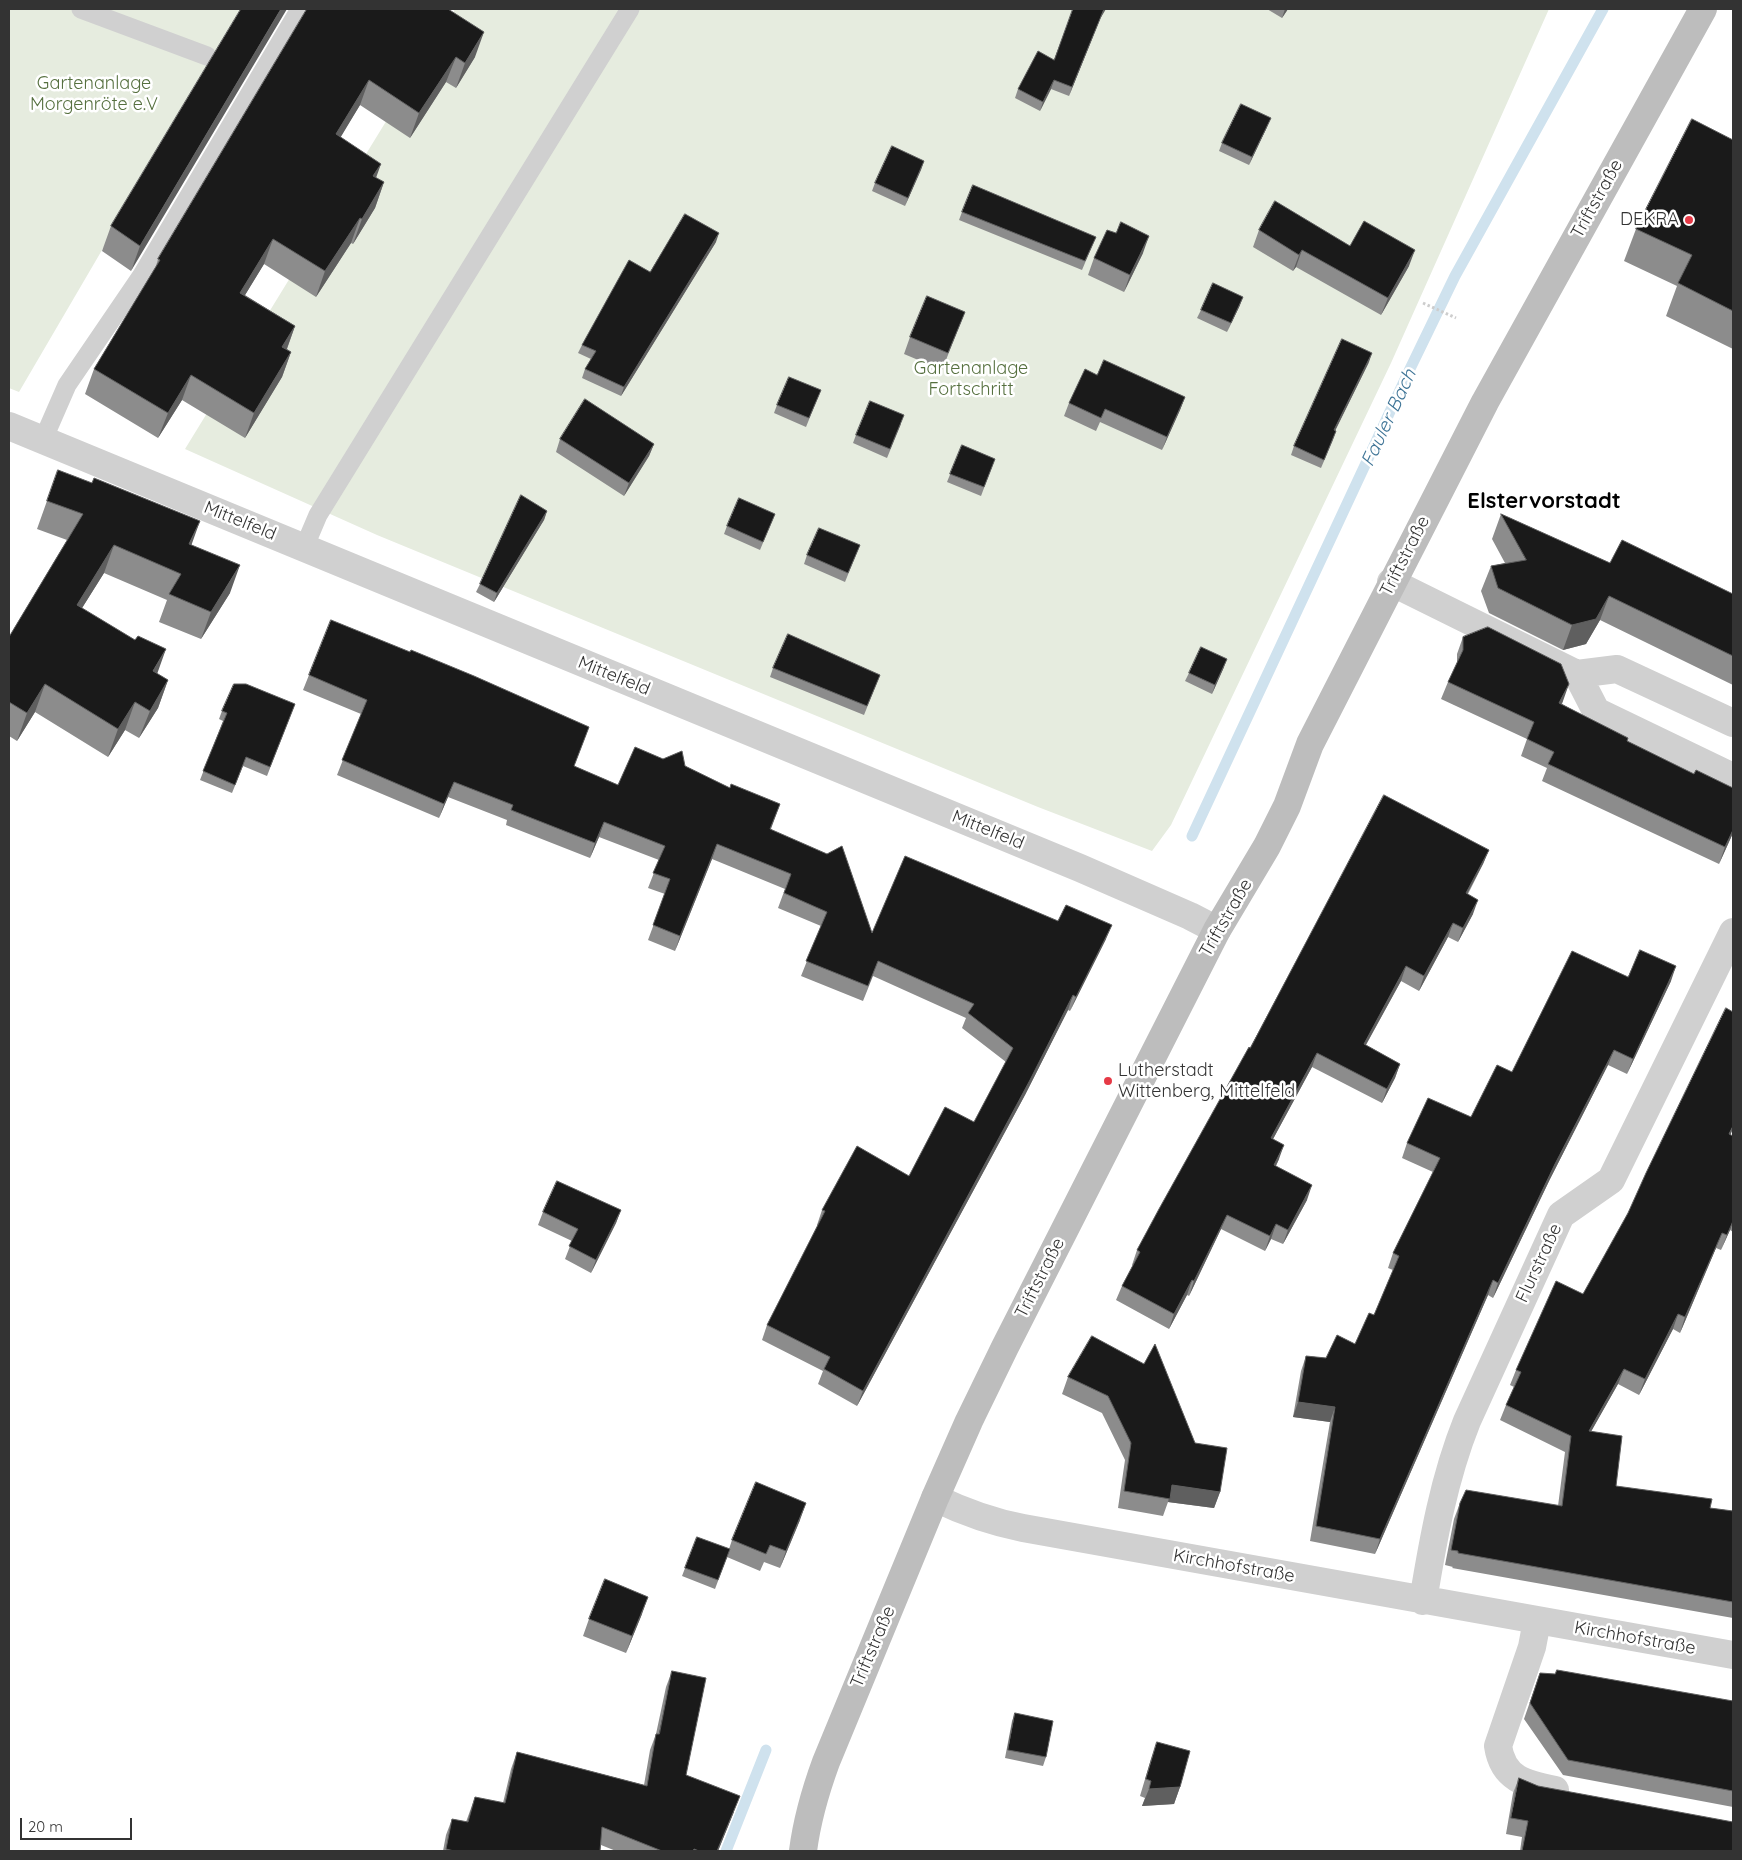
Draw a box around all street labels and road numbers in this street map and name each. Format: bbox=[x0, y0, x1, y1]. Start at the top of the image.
street label: Triftstraße bbox=[1567, 156, 1627, 242]
street label: Mittelfeld bbox=[201, 497, 279, 545]
street label: Triftstraße bbox=[1376, 512, 1434, 600]
street label: Mittelfeld bbox=[575, 652, 653, 700]
street label: Mittelfeld bbox=[949, 806, 1027, 854]
street label: Triftstraße bbox=[1195, 875, 1257, 961]
street label: Flurstraße bbox=[1511, 1220, 1567, 1306]
street label: Triftstraße bbox=[1011, 1234, 1069, 1322]
street label: Kirchhofstraße bbox=[1172, 1545, 1296, 1587]
street label: Triftstraße bbox=[846, 1603, 900, 1691]
street label: Kirchhofstraße bbox=[1573, 1617, 1697, 1659]

